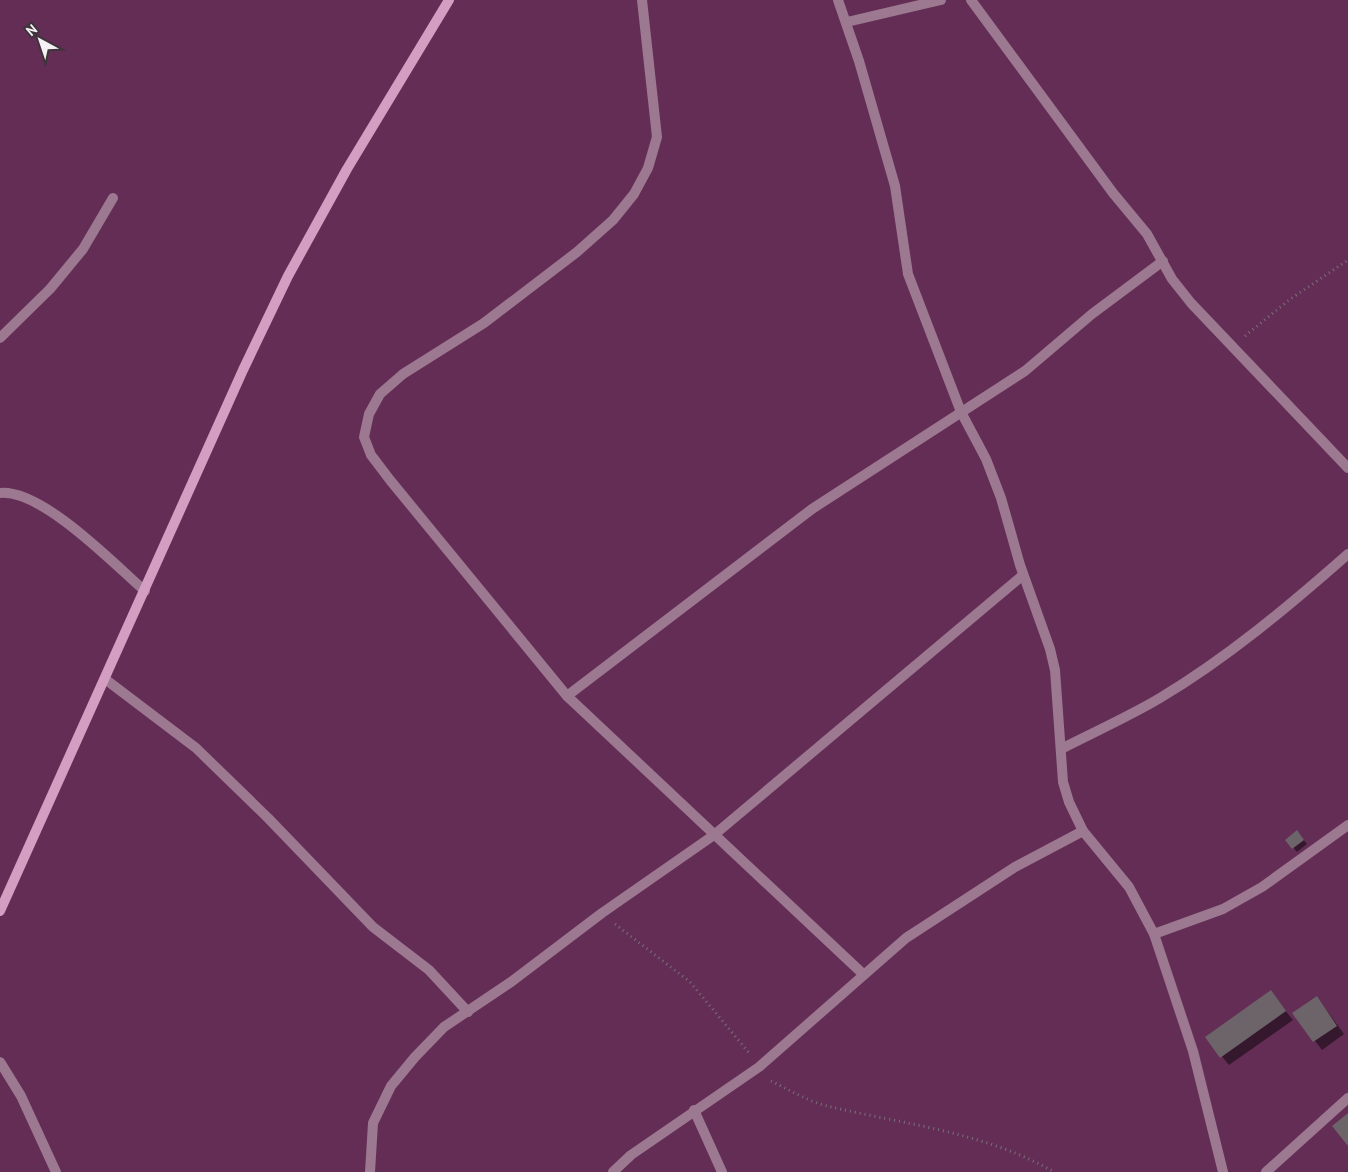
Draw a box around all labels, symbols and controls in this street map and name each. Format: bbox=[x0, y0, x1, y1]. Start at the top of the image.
north arrow bbox=[15, 15, 65, 65]
text: N bbox=[22, 20, 41, 40]

